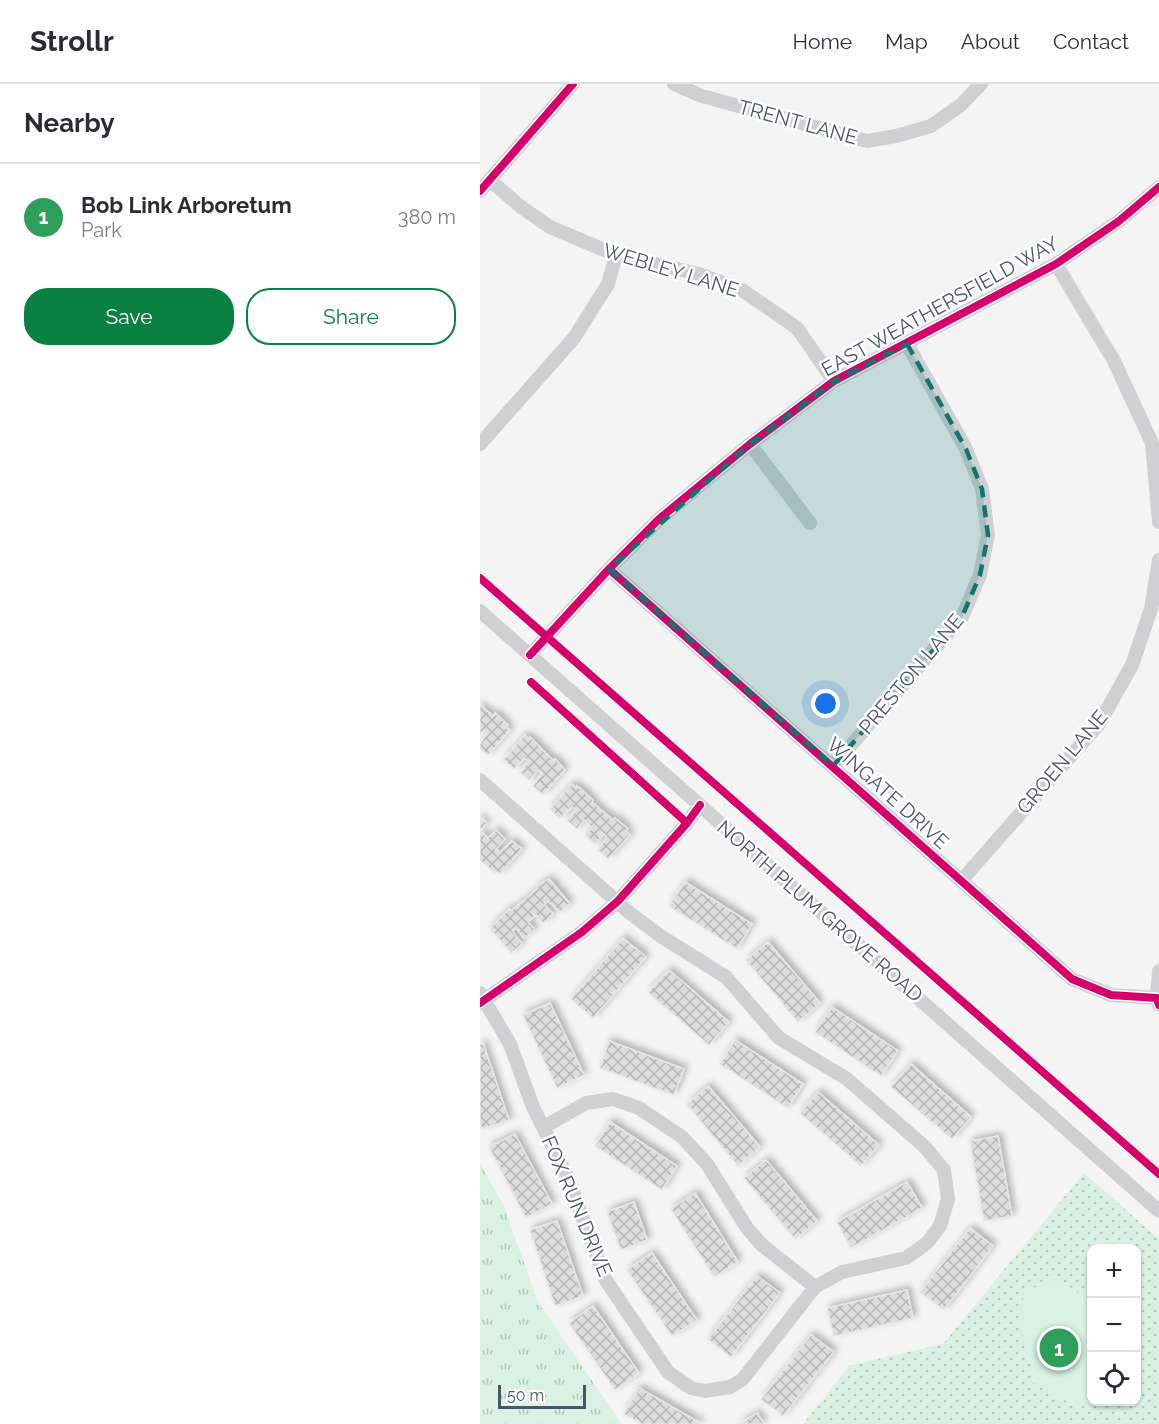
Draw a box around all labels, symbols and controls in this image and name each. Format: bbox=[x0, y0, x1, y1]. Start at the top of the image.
text: Strollr bbox=[30, 25, 114, 58]
text: Home bbox=[793, 29, 852, 54]
text: Map bbox=[885, 29, 928, 54]
text: About bbox=[961, 29, 1020, 54]
text: Contact bbox=[1053, 29, 1129, 54]
street label: TRENT LANE bbox=[736, 95, 860, 149]
text: Nearby bbox=[24, 108, 114, 138]
text: Bob Link Arboretum bbox=[81, 192, 292, 218]
text: 1 bbox=[39, 205, 48, 229]
text: 380 m bbox=[398, 205, 456, 229]
text: Park bbox=[81, 218, 122, 242]
street label: EAST WEATHERSFIELD WAY bbox=[817, 231, 1063, 381]
street label: WEBLEY LANE bbox=[600, 238, 742, 302]
button: Save bbox=[24, 288, 234, 345]
button: Share bbox=[246, 288, 456, 345]
street label: PRESTON LANE bbox=[854, 609, 968, 739]
your location bbox=[811, 689, 840, 718]
street label: GROEN LANE bbox=[1012, 705, 1112, 819]
street label: WINGATE DRIVE bbox=[822, 732, 954, 854]
street label: NORTH PLUM GROVE ROAD bbox=[712, 815, 928, 1007]
street label: FOX RUN DRIVE bbox=[537, 1132, 617, 1280]
map controls bbox=[1087, 1244, 1141, 1406]
button: + bbox=[1087, 1244, 1141, 1298]
button: − bbox=[1087, 1298, 1141, 1352]
pin: 1 bbox=[1040, 1326, 1078, 1370]
button: locate bbox=[1087, 1352, 1141, 1406]
scale bar bbox=[498, 1382, 586, 1410]
text: 50 m bbox=[507, 1386, 544, 1405]

